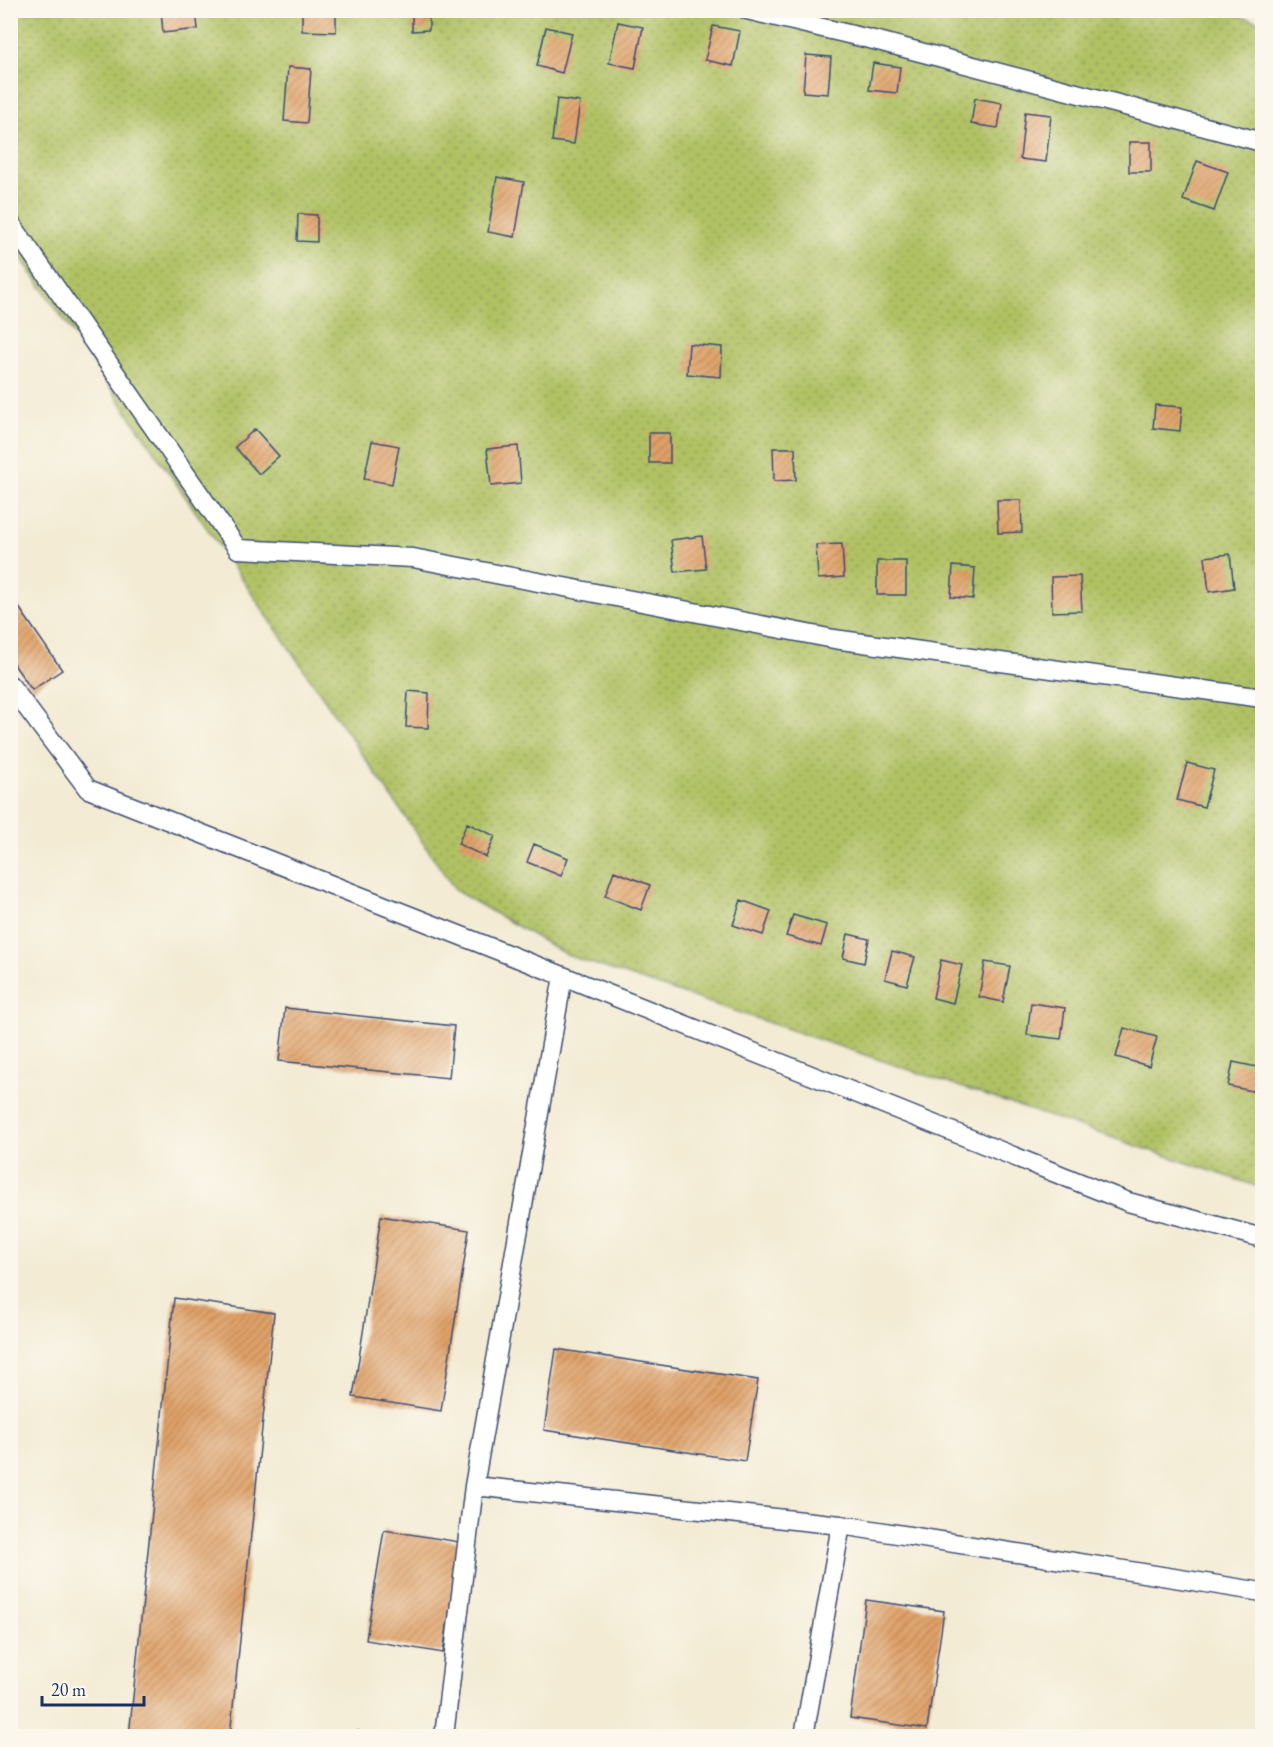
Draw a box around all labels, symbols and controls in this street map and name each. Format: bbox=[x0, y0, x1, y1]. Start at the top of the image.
scale bar bbox=[42, 1669, 144, 1707]
text: 20 m bbox=[51, 1678, 86, 1701]

